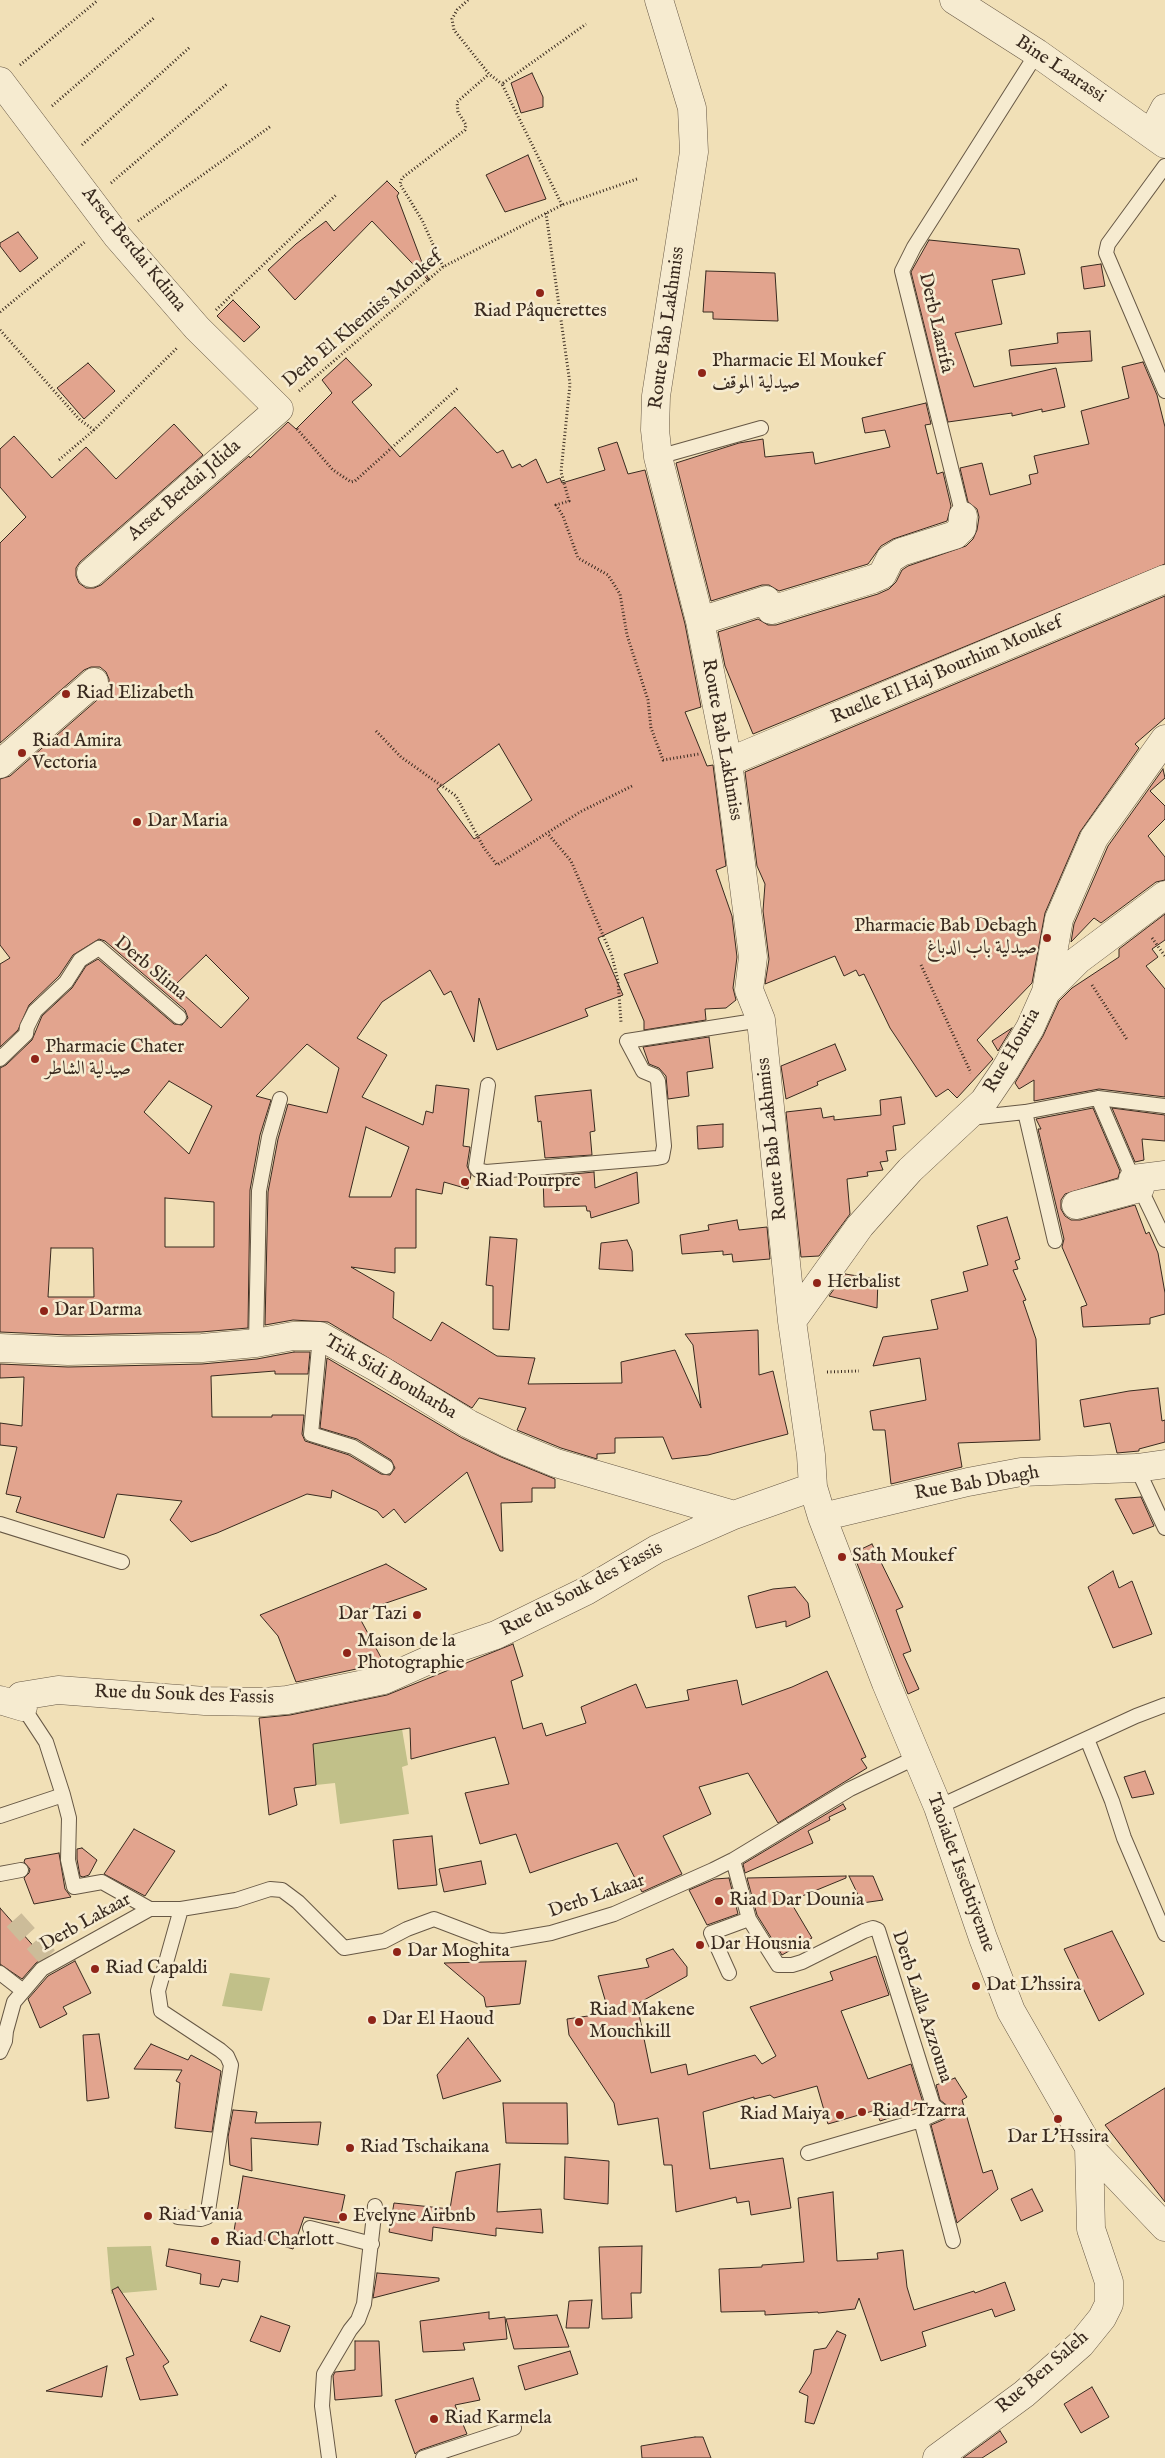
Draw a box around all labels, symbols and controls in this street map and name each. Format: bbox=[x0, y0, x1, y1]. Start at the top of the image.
street label: Bine Laarassi bbox=[1010, 31, 1110, 109]
street label: Arset Berdai Kdima bbox=[76, 183, 190, 317]
street label: Route Bab Lakhmiss bbox=[645, 245, 691, 411]
street label: Derb El Khemiss Moukef bbox=[279, 247, 447, 393]
street label: Derb Laarifa bbox=[912, 271, 958, 375]
marker: Riad Pâquerettes bbox=[534, 287, 546, 299]
place label: Riad Pâquerettes bbox=[473, 301, 607, 323]
place label: Pharmacie El Moukef صيدلية الموقف bbox=[712, 351, 883, 395]
marker: Pharmacie El Moukef صيدلية الموقف bbox=[696, 367, 708, 379]
street label: Arset Berdai Jdida bbox=[124, 436, 246, 546]
street label: Ruelle El Haj Bourhim Moukef bbox=[828, 612, 1066, 730]
street label: Route Bab Lakhmiss bbox=[696, 657, 746, 823]
place label: Riad Elizabeth bbox=[76, 683, 194, 705]
marker: Riad Elizabeth bbox=[60, 688, 72, 700]
place label: Riad Amira Vectoria bbox=[32, 731, 122, 775]
marker: Riad Amira Vectoria bbox=[16, 747, 28, 759]
place label: Dar Maria bbox=[147, 811, 228, 833]
marker: Dar Maria bbox=[131, 816, 143, 828]
place label: Pharmacie Bab Debagh صيدلية باب الدباغ bbox=[854, 916, 1037, 960]
street label: Derb Slima bbox=[109, 932, 191, 1006]
marker: Pharmacie Bab Debagh صيدلية باب الدباغ bbox=[1041, 932, 1053, 944]
street label: Rue Houria bbox=[980, 1005, 1046, 1097]
place label: Pharmacie Chater صيدلية الشاطر bbox=[45, 1037, 184, 1081]
marker: Pharmacie Chater صيدلية الشاطر bbox=[29, 1053, 41, 1065]
street label: Route Bab Lakhmiss bbox=[753, 1056, 793, 1222]
place label: Riad Pourpre bbox=[475, 1171, 580, 1193]
marker: Riad Pourpre bbox=[459, 1176, 471, 1188]
place label: Herbalist bbox=[827, 1272, 901, 1294]
marker: Herbalist bbox=[811, 1277, 823, 1289]
place label: Dar Darma bbox=[54, 1300, 142, 1322]
marker: Dar Darma bbox=[38, 1305, 50, 1317]
street label: Trik Sidi Bouharba bbox=[320, 1331, 460, 1425]
street label: Rue Bab Dbagh bbox=[913, 1462, 1041, 1506]
street label: Rue du Souk des Fassis bbox=[497, 1538, 667, 1642]
place label: Sath Moukef bbox=[852, 1546, 954, 1568]
marker: Sath Moukef bbox=[836, 1551, 848, 1563]
place label: Dar Tazi bbox=[338, 1604, 407, 1626]
marker: Dar Tazi bbox=[411, 1609, 423, 1621]
place label: Maison de la Photographie bbox=[357, 1631, 465, 1675]
marker: Maison de la Photographie bbox=[341, 1647, 353, 1659]
street label: Rue du Souk des Fassis bbox=[94, 1681, 274, 1711]
street label: Taoialet Issebtiyenne bbox=[921, 1790, 999, 1956]
street label: Derb Lakaar bbox=[546, 1870, 648, 1924]
street label: Derb Lakaar bbox=[37, 1889, 135, 1957]
place label: Riad Dar Dounia bbox=[729, 1890, 864, 1912]
marker: Riad Dar Dounia bbox=[713, 1895, 725, 1907]
street label: Derb Lalla Azzouna bbox=[886, 1928, 956, 2086]
place label: Dar Housnia bbox=[710, 1934, 811, 1956]
marker: Dar Housnia bbox=[694, 1939, 706, 1951]
place label: Dar Moghita bbox=[407, 1941, 510, 1963]
marker: Dar Moghita bbox=[391, 1946, 403, 1958]
place label: Riad Capaldi bbox=[105, 1958, 208, 1980]
marker: Riad Capaldi bbox=[89, 1963, 101, 1975]
place label: Dat L'hssira bbox=[986, 1975, 1081, 1997]
marker: Dat L'hssira bbox=[970, 1980, 982, 1992]
place label: Riad Makene Mouchkill bbox=[589, 2000, 695, 2044]
place label: Dar El Haoud bbox=[382, 2009, 494, 2031]
marker: Dar El Haoud bbox=[366, 2014, 378, 2026]
marker: Riad Makene Mouchkill bbox=[573, 2016, 585, 2028]
place label: Riad Tzarra bbox=[872, 2101, 966, 2123]
place label: Riad Maiya bbox=[740, 2104, 830, 2126]
marker: Riad Tzarra bbox=[856, 2106, 868, 2118]
marker: Riad Maiya bbox=[834, 2109, 846, 2121]
marker: Dar L'Hssira bbox=[1052, 2113, 1064, 2125]
place label: Dar L'Hssira bbox=[1007, 2127, 1109, 2149]
place label: Riad Tschaikana bbox=[360, 2137, 489, 2159]
marker: Riad Tschaikana bbox=[344, 2142, 356, 2154]
place label: Riad Vania bbox=[158, 2205, 243, 2227]
place label: Evelyne Airbnb bbox=[353, 2206, 476, 2228]
marker: Riad Vania bbox=[142, 2210, 154, 2222]
marker: Evelyne Airbnb bbox=[337, 2211, 349, 2223]
place label: Riad Charlott bbox=[225, 2230, 334, 2252]
marker: Riad Charlott bbox=[209, 2235, 221, 2247]
street label: Rue Ben Saleh bbox=[992, 2327, 1094, 2419]
place label: Riad Karmela bbox=[444, 2408, 552, 2430]
marker: Riad Karmela bbox=[428, 2413, 440, 2425]

